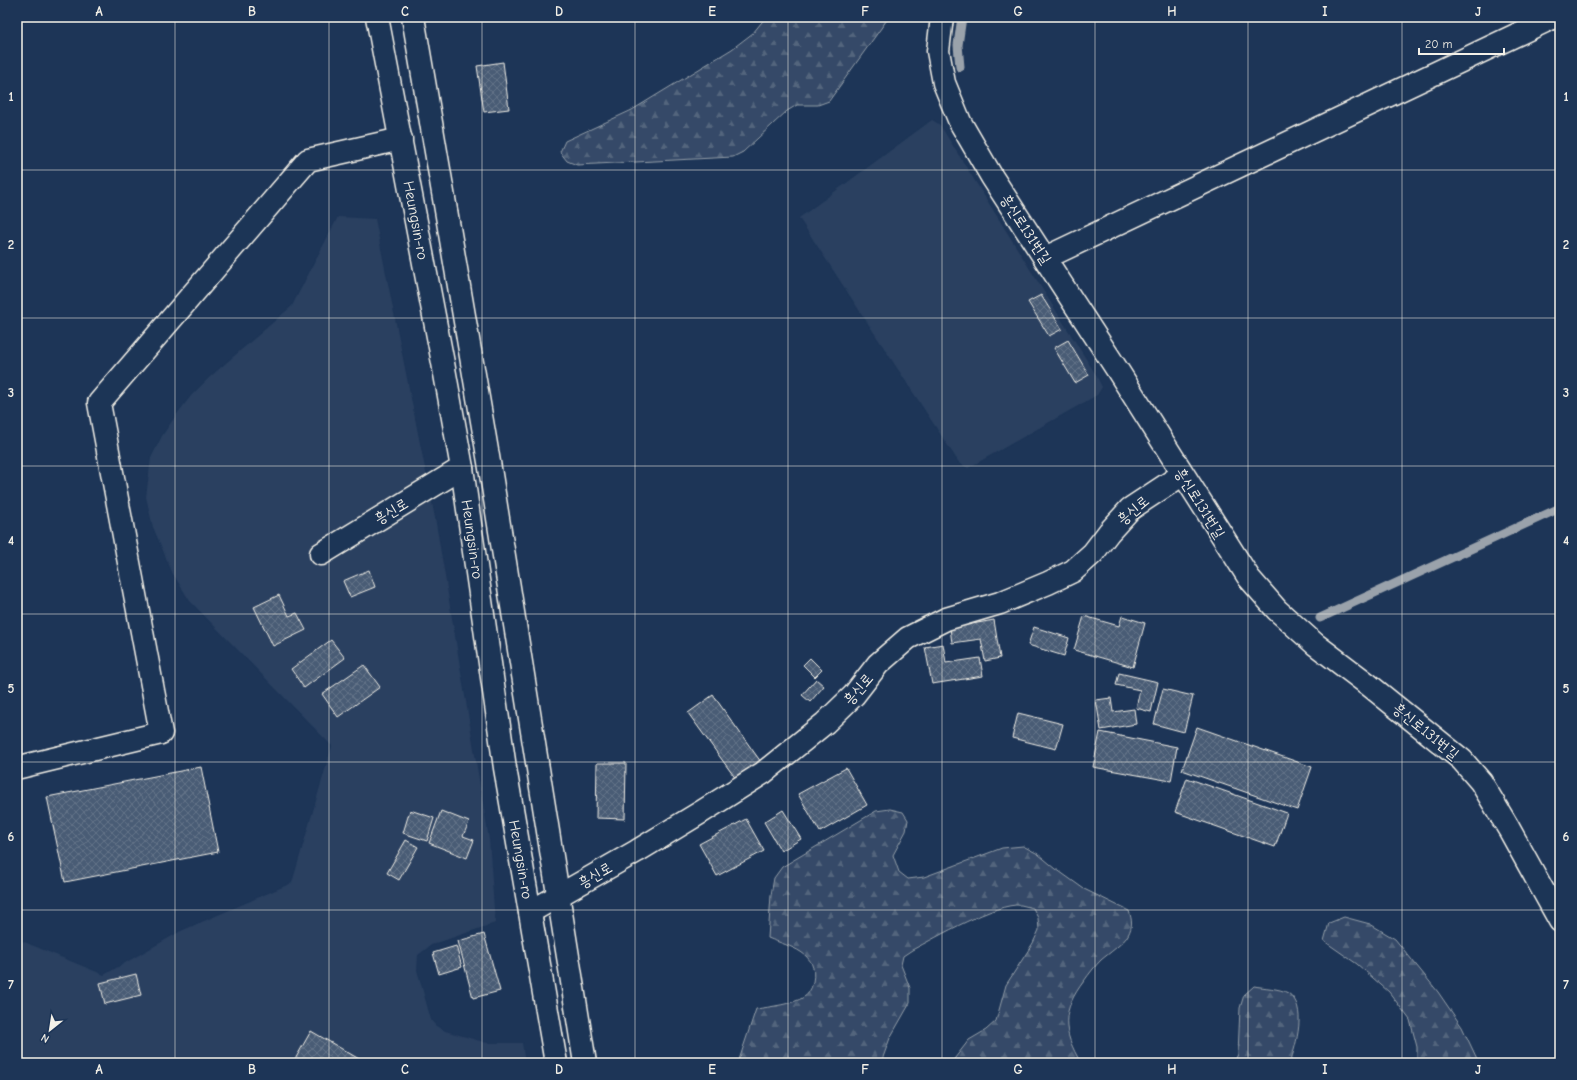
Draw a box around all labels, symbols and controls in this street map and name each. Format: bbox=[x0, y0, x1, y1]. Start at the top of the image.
text: A bbox=[95, 4, 103, 19]
text: B bbox=[248, 4, 256, 19]
text: C bbox=[401, 4, 409, 19]
text: D bbox=[555, 4, 563, 19]
text: E bbox=[708, 4, 716, 19]
text: F bbox=[861, 4, 869, 19]
text: G bbox=[1013, 4, 1023, 19]
text: H bbox=[1167, 4, 1177, 19]
text: I bbox=[1322, 4, 1328, 19]
text: J bbox=[1475, 4, 1481, 19]
scale bar bbox=[1419, 30, 1504, 56]
text: 20 m bbox=[1425, 37, 1453, 51]
text: 1 bbox=[8, 89, 14, 104]
text: 1 bbox=[1563, 89, 1569, 104]
street label: Heungsin-ro bbox=[399, 179, 432, 261]
street label: 흥신로131번길 bbox=[997, 191, 1055, 267]
text: 2 bbox=[8, 237, 14, 252]
text: 2 bbox=[1563, 237, 1569, 252]
text: 3 bbox=[8, 385, 14, 400]
text: 3 bbox=[1563, 385, 1569, 400]
street label: 흥신로131번길 bbox=[1171, 464, 1229, 542]
street label: 흥신로 bbox=[1113, 491, 1153, 529]
street label: 흥신로 bbox=[371, 494, 411, 528]
street label: Heungsin-ro bbox=[458, 498, 487, 580]
text: 4 bbox=[8, 533, 14, 548]
text: 4 bbox=[1563, 533, 1569, 548]
street label: 흥신로 bbox=[839, 669, 877, 709]
text: 5 bbox=[8, 681, 15, 696]
text: 5 bbox=[1563, 681, 1570, 696]
street label: 흥신로131번길 bbox=[1389, 699, 1463, 763]
street label: Heungsin-ro bbox=[505, 819, 537, 901]
text: 6 bbox=[8, 829, 15, 844]
text: 6 bbox=[1563, 829, 1570, 844]
street label: 흥신로 bbox=[575, 858, 615, 892]
text: 7 bbox=[8, 977, 14, 992]
text: 7 bbox=[1563, 977, 1569, 992]
north arrow bbox=[30, 1010, 70, 1050]
text: N bbox=[39, 1031, 52, 1046]
text: A bbox=[95, 1062, 103, 1077]
text: B bbox=[248, 1062, 256, 1077]
text: C bbox=[401, 1062, 409, 1077]
text: D bbox=[555, 1062, 563, 1077]
text: E bbox=[708, 1062, 716, 1077]
text: F bbox=[861, 1062, 869, 1077]
text: G bbox=[1013, 1062, 1023, 1077]
text: H bbox=[1167, 1062, 1177, 1077]
text: I bbox=[1322, 1062, 1328, 1077]
text: J bbox=[1475, 1062, 1481, 1077]

